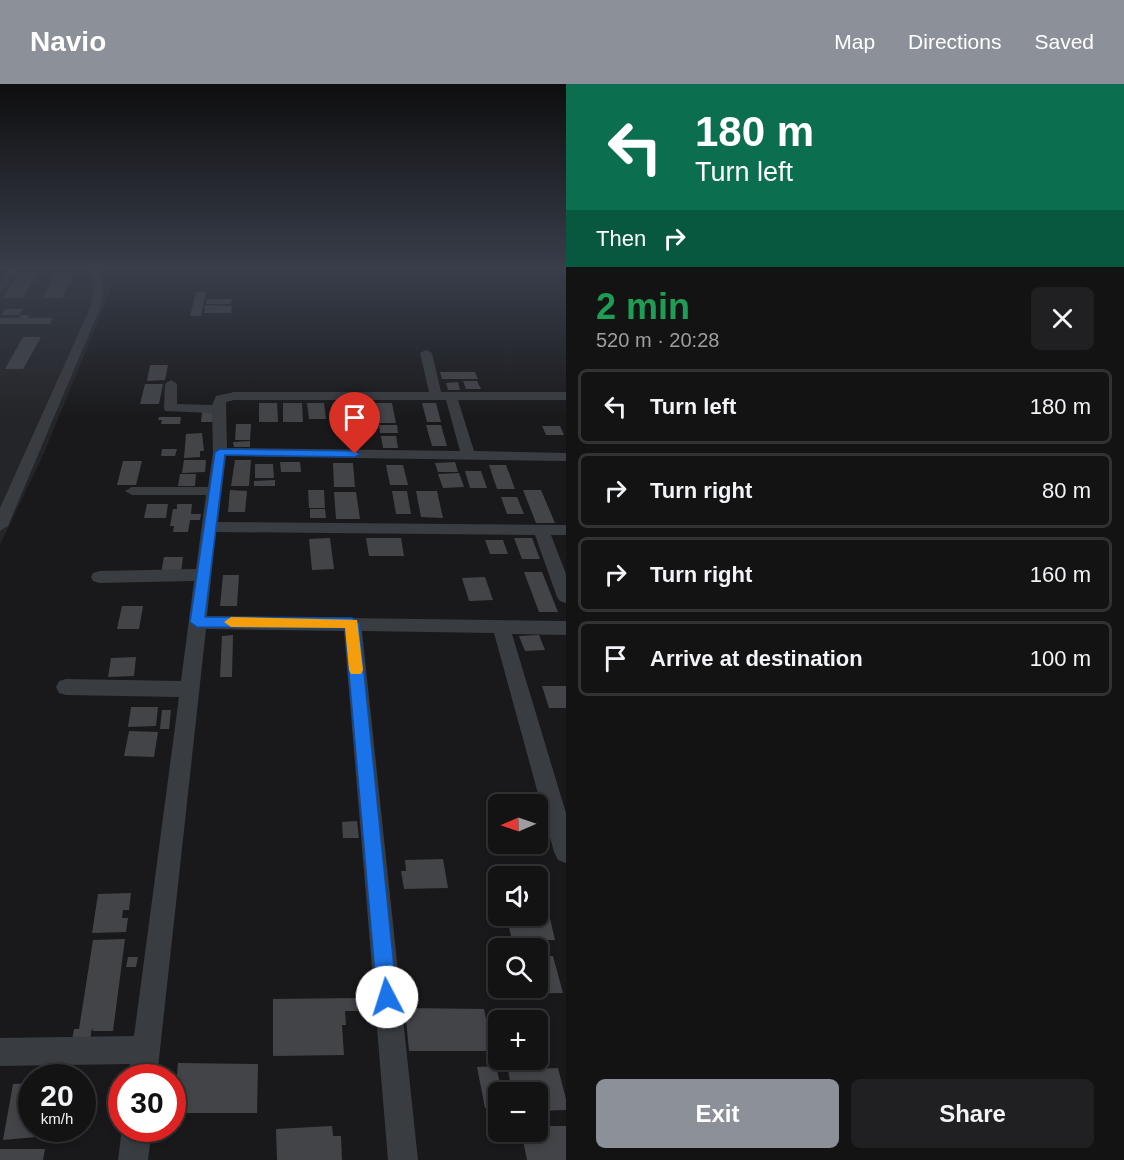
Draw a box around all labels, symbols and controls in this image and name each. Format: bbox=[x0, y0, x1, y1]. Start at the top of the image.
text: Navio bbox=[30, 26, 106, 57]
text: Map bbox=[834, 30, 875, 53]
text: Directions bbox=[908, 30, 1001, 53]
text: Saved bbox=[1034, 30, 1094, 53]
icon: left bbox=[596, 108, 674, 186]
text: 180 m bbox=[695, 108, 814, 155]
text: Turn left bbox=[695, 157, 793, 187]
icon: right bbox=[658, 222, 691, 255]
text: Then bbox=[596, 226, 646, 251]
text: 2 min bbox=[596, 286, 690, 327]
button: close bbox=[1031, 287, 1094, 350]
text: 520 m · 20:28 bbox=[596, 329, 719, 351]
icon: left bbox=[599, 390, 632, 423]
pin bbox=[329, 392, 380, 454]
text: Turn left bbox=[650, 394, 736, 419]
text: 180 m bbox=[1030, 394, 1091, 419]
icon: arrive bbox=[338, 401, 371, 434]
icon: right bbox=[599, 474, 632, 507]
text: Turn right bbox=[650, 478, 752, 503]
text: 80 m bbox=[1042, 478, 1091, 503]
icon: right bbox=[599, 558, 632, 591]
text: Turn right bbox=[650, 562, 752, 587]
text: 160 m bbox=[1030, 562, 1091, 587]
icon: arrive bbox=[599, 642, 632, 675]
text: Arrive at destination bbox=[650, 646, 863, 671]
text: 100 m bbox=[1030, 646, 1091, 671]
north arrow bbox=[488, 794, 548, 854]
map controls bbox=[488, 794, 548, 1142]
button: sound bbox=[488, 866, 548, 926]
button: search bbox=[488, 938, 548, 998]
position arrow bbox=[355, 965, 419, 1029]
button: + bbox=[488, 1010, 548, 1070]
speed limit sign: 30 bbox=[108, 1064, 186, 1142]
text: 20 bbox=[40, 1079, 74, 1112]
button: Exit bbox=[596, 1079, 839, 1148]
button: Share bbox=[851, 1079, 1094, 1148]
button: − bbox=[488, 1082, 548, 1142]
text: km/h bbox=[41, 1110, 73, 1127]

